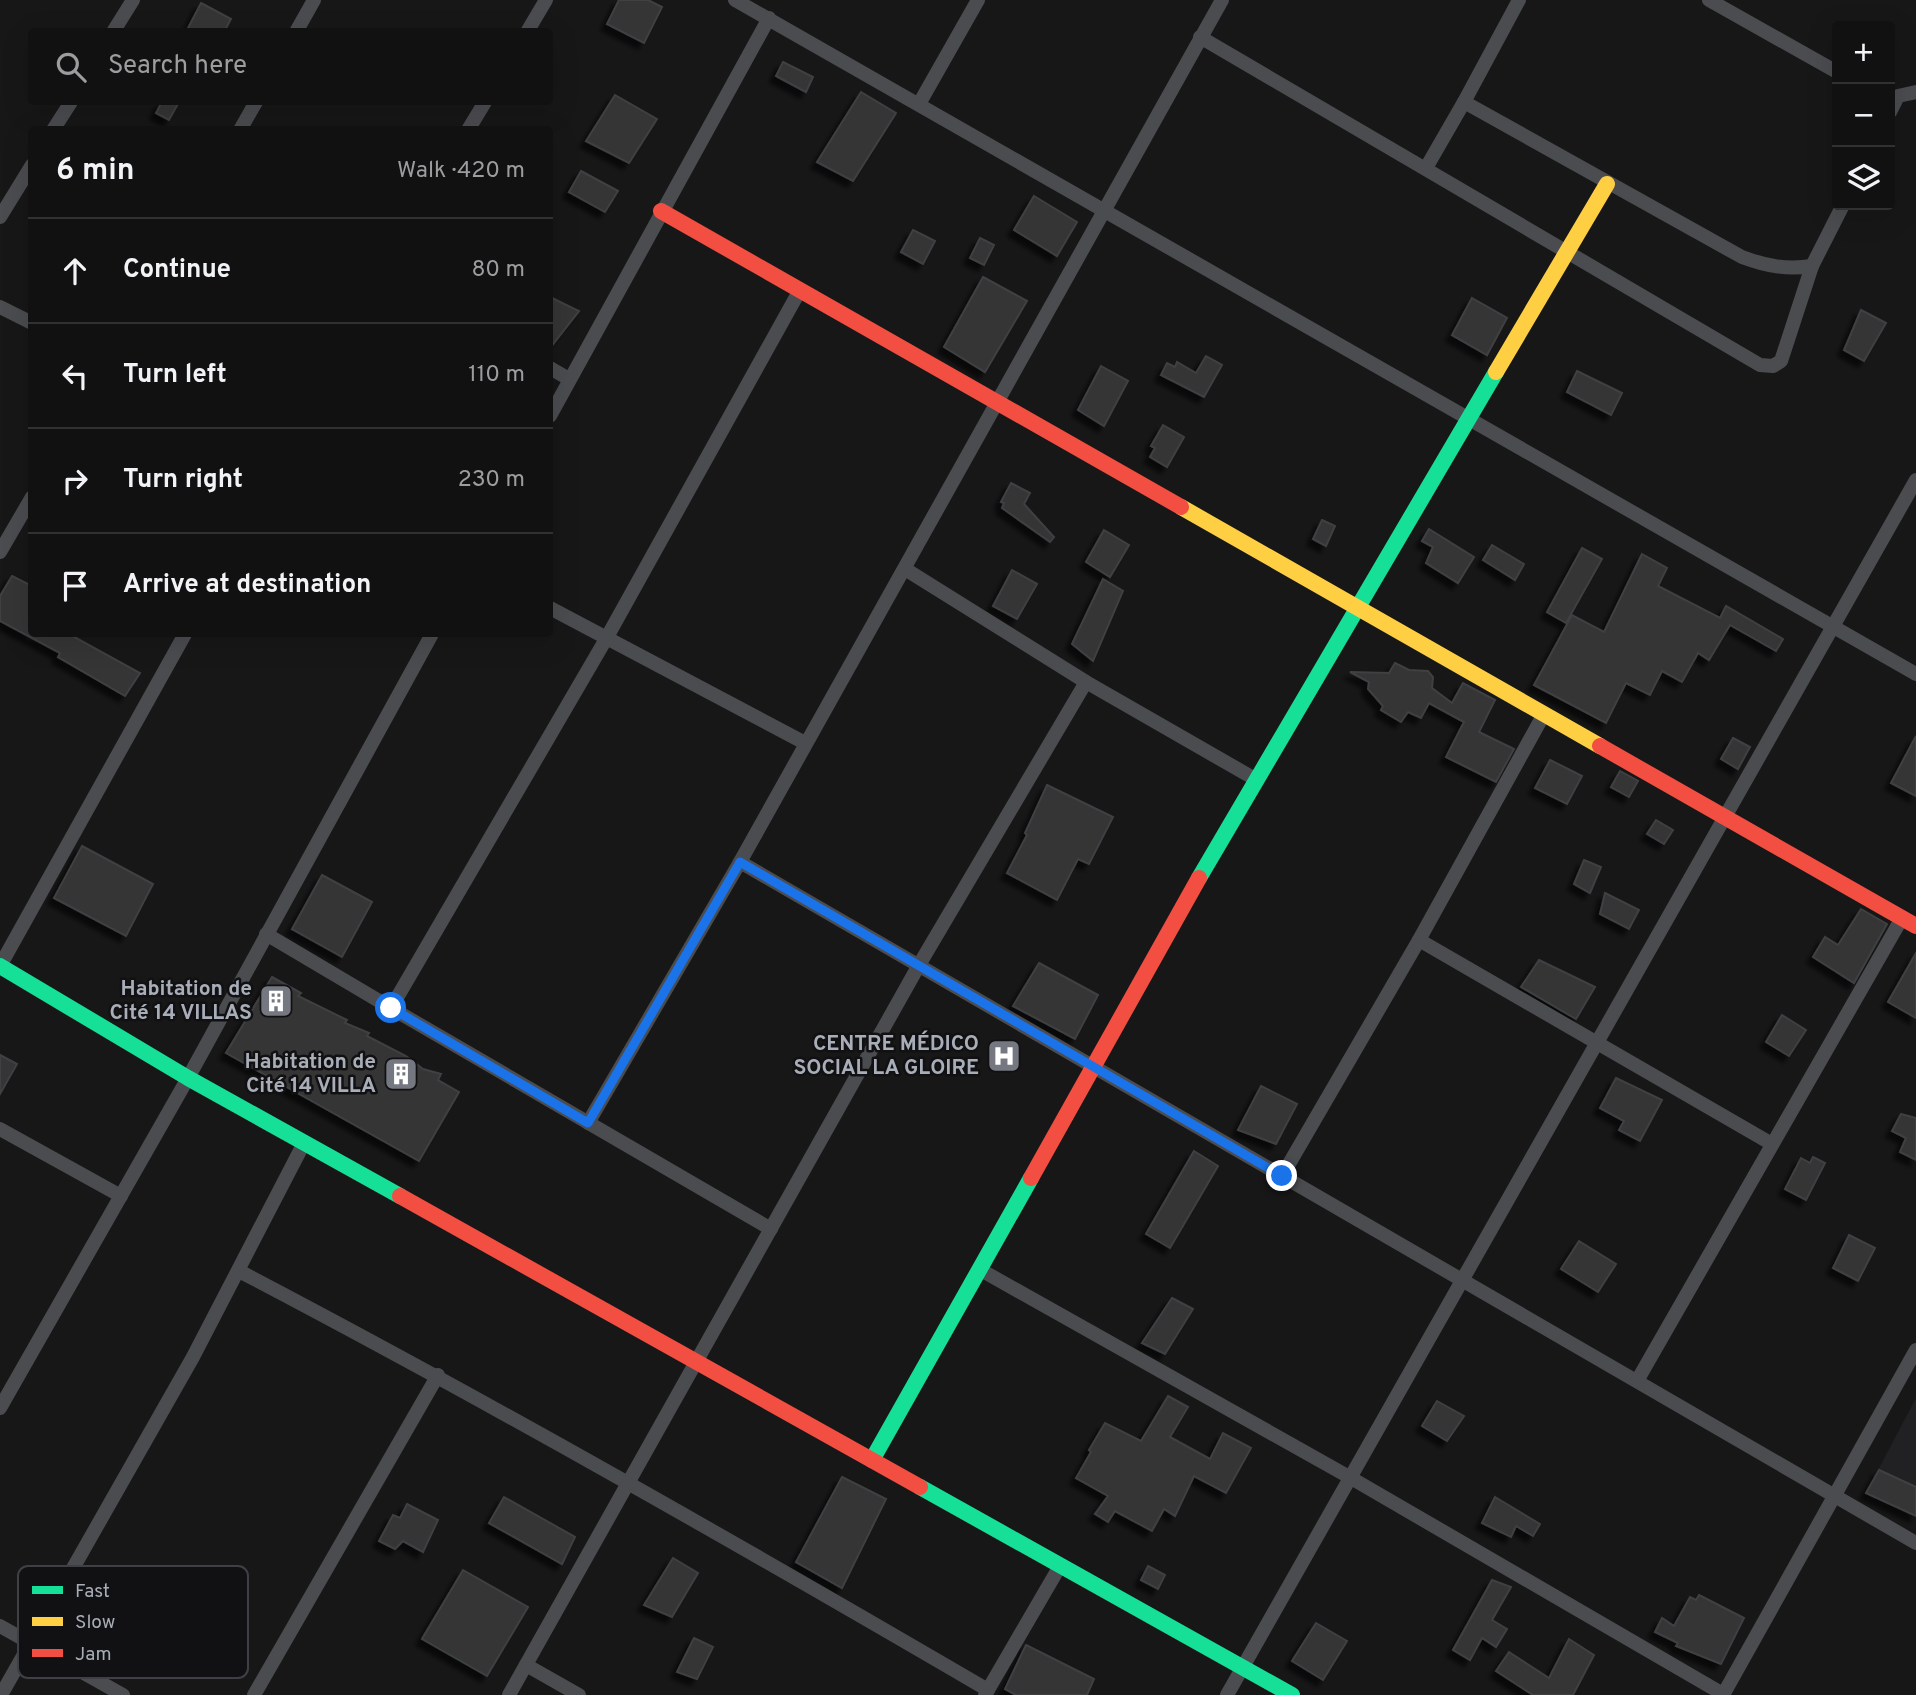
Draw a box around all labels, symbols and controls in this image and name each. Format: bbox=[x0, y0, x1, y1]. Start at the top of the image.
map controls bbox=[1832, 21, 1895, 210]
button: + bbox=[1832, 21, 1895, 84]
search box bbox=[28, 28, 553, 105]
icon: search bbox=[52, 48, 90, 86]
text: Search here bbox=[108, 50, 247, 83]
button: − bbox=[1832, 84, 1895, 147]
button: layers bbox=[1832, 147, 1895, 210]
text: 6 min bbox=[56, 153, 134, 190]
text: Walk · 420 m bbox=[397, 157, 525, 186]
icon: ahead bbox=[56, 252, 94, 290]
text: Continue bbox=[123, 254, 231, 287]
text: 80 m bbox=[472, 256, 525, 285]
icon: left bbox=[56, 357, 94, 395]
text: Turn left bbox=[123, 359, 227, 392]
text: 110 m bbox=[468, 361, 525, 390]
icon: right bbox=[56, 462, 94, 500]
text: Turn right bbox=[123, 464, 243, 497]
text: 230 m bbox=[458, 466, 525, 495]
icon: arrive bbox=[56, 567, 94, 605]
text: Arrive at destination bbox=[123, 569, 371, 602]
place label: Habitation de Cité 14 VILLAS bbox=[110, 976, 252, 1027]
building icon: Habitation de Cité 14 VILLAS bbox=[257, 982, 295, 1020]
route start bbox=[375, 992, 406, 1023]
place label: CENTRE MÉDICO SOCIAL LA GLOIRE bbox=[793, 1030, 979, 1082]
hospital icon: CENTRE MÉDICO SOCIAL LA GLOIRE bbox=[985, 1037, 1023, 1075]
place label: Habitation de Cité 14 VILLA bbox=[245, 1049, 376, 1100]
building icon: Habitation de Cité 14 VILLA bbox=[382, 1055, 420, 1093]
route end bbox=[1266, 1160, 1297, 1191]
legend bbox=[18, 1566, 248, 1678]
text: Fast bbox=[75, 1580, 110, 1604]
text: Slow bbox=[75, 1611, 115, 1635]
text: Jam bbox=[75, 1643, 112, 1667]

